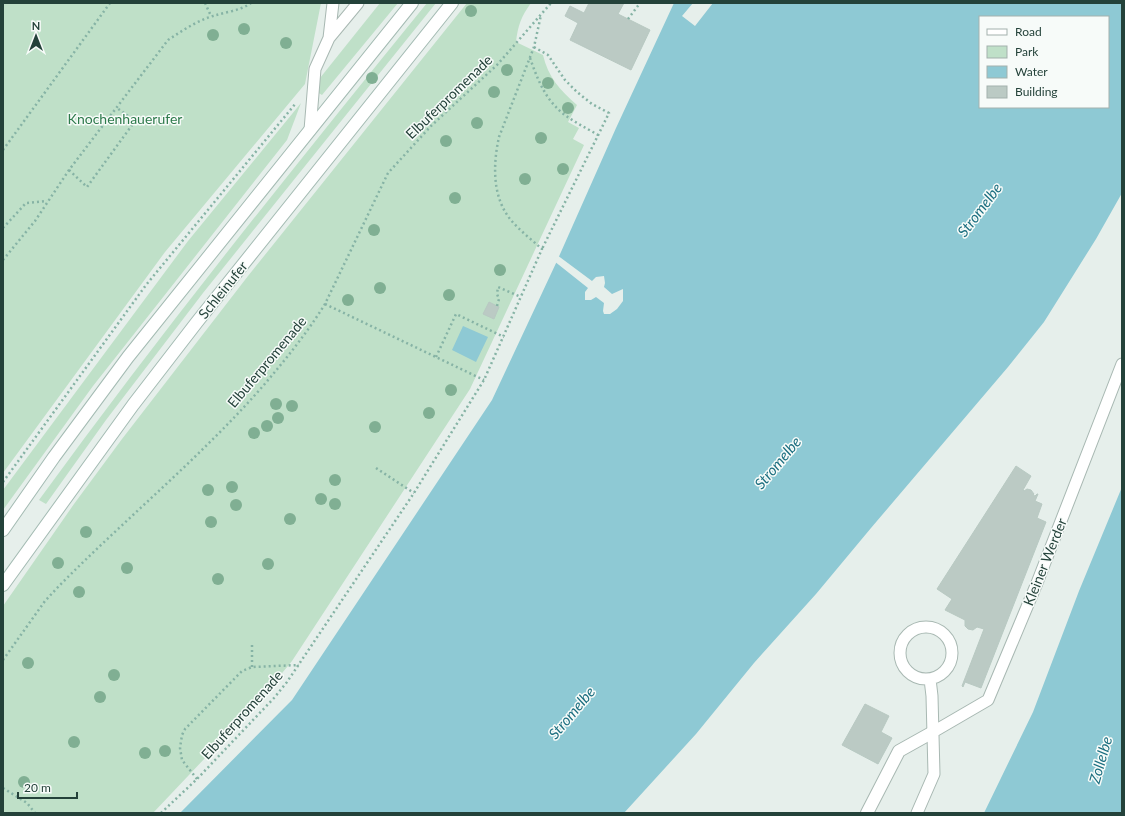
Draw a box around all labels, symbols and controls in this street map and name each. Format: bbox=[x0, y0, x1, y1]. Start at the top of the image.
north arrow bbox=[16, 16, 56, 56]
legend bbox=[979, 16, 1109, 108]
text: N bbox=[32, 19, 40, 32]
text: Road bbox=[1015, 24, 1042, 39]
text: Park bbox=[1015, 44, 1039, 59]
street label: Elbuferpromenade bbox=[402, 51, 495, 142]
text: Water bbox=[1015, 64, 1048, 79]
text: Building bbox=[1015, 84, 1058, 99]
park label: Knochenhauerufer bbox=[68, 110, 182, 127]
water label: Stromelbe bbox=[953, 179, 1005, 240]
street label: Schleinufer bbox=[194, 258, 251, 322]
street label: Elbuferpromenade bbox=[224, 313, 310, 411]
water label: Stromelbe bbox=[750, 433, 804, 492]
street label: Kleiner Werder bbox=[1019, 516, 1070, 608]
street label: Elbuferpromenade bbox=[197, 667, 286, 763]
water label: Stromelbe bbox=[544, 683, 598, 742]
water label: Zollelbe bbox=[1084, 734, 1115, 786]
scale bar bbox=[18, 774, 77, 800]
text: 20 m bbox=[24, 780, 51, 795]

